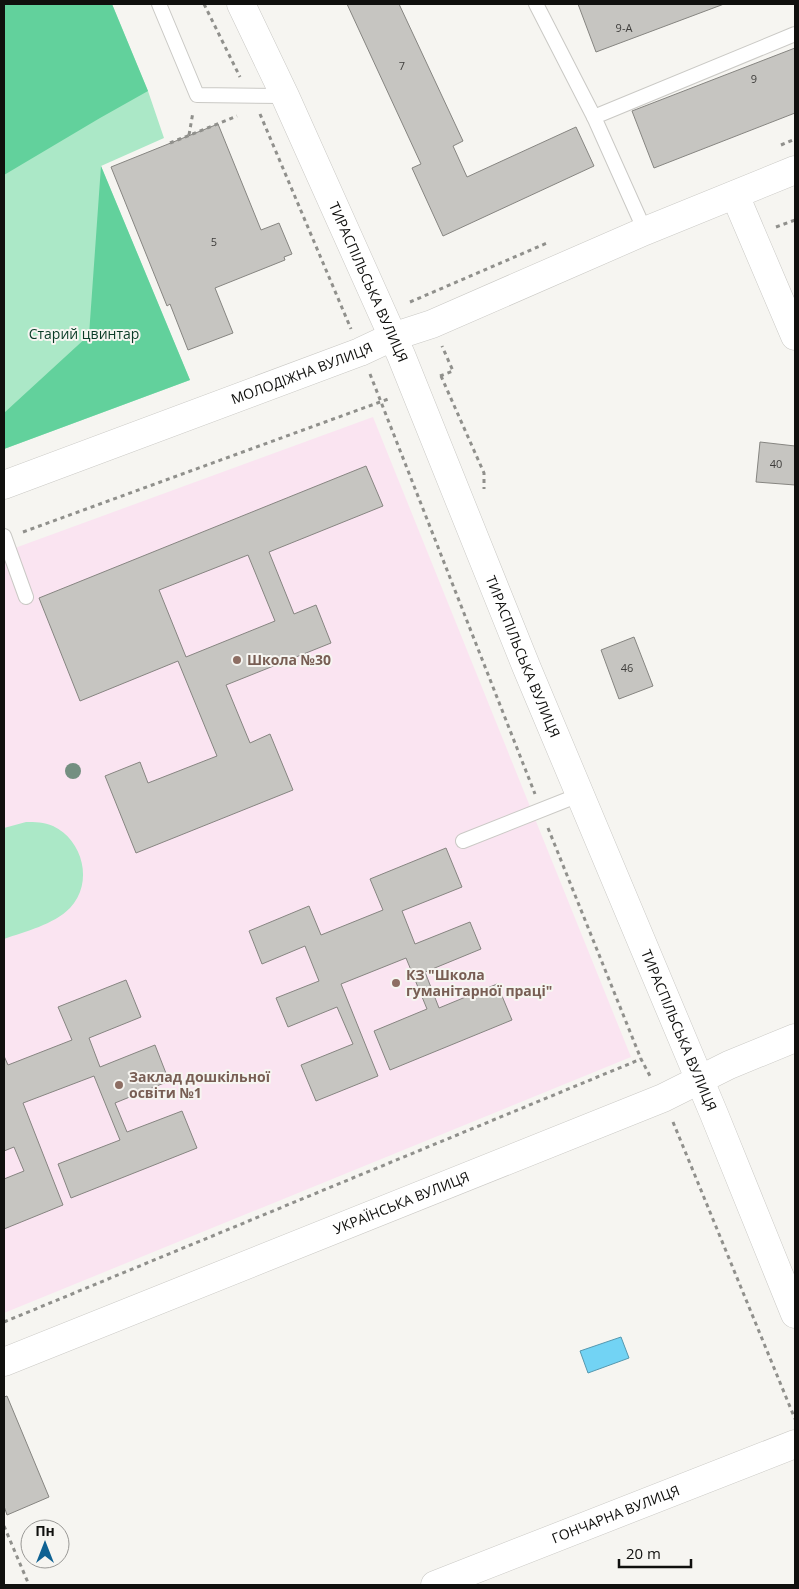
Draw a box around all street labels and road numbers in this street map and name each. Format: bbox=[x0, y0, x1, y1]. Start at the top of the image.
street label: ТИРАСПІЛЬСЬКА ВУЛИЦЯ bbox=[325, 199, 413, 365]
street label: МОЛОДІЖНА ВУЛИЦЯ bbox=[228, 338, 375, 408]
street label: ТИРАСПІЛЬСЬКА ВУЛИЦЯ bbox=[482, 573, 565, 740]
street label: ТИРАСПІЛЬСЬКА ВУЛИЦЯ bbox=[637, 946, 722, 1114]
street label: УКРАЇНСЬКА ВУЛИЦЯ bbox=[330, 1167, 472, 1238]
street label: ГОНЧАРНА ВУЛИЦЯ bbox=[549, 1480, 682, 1547]

